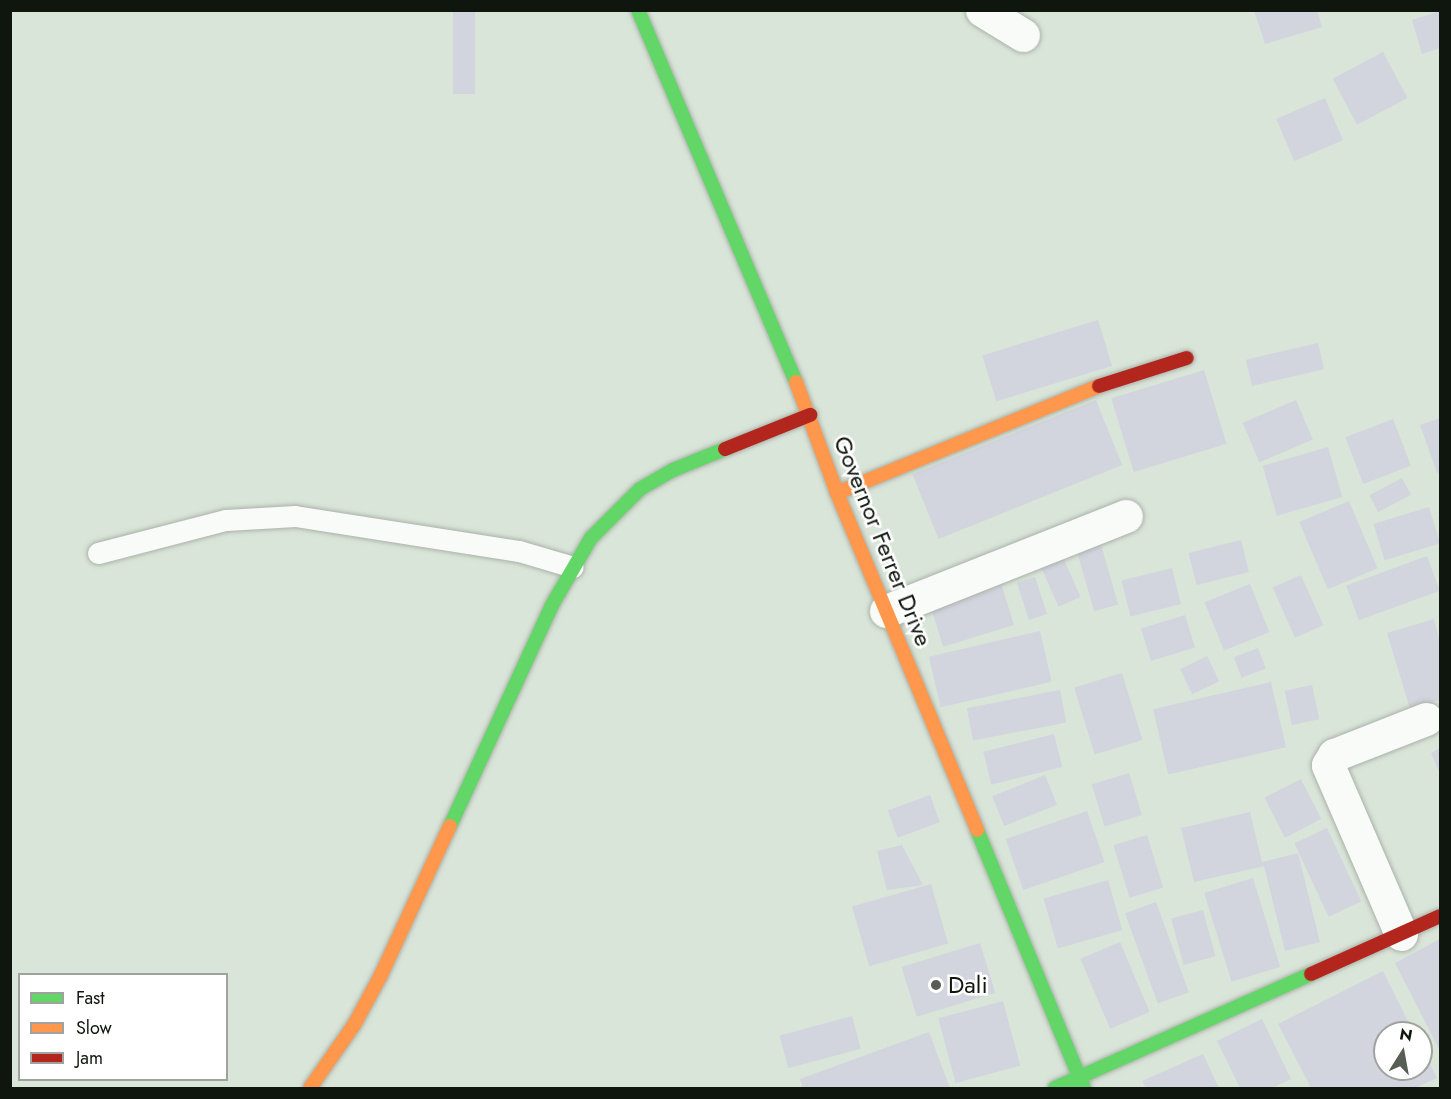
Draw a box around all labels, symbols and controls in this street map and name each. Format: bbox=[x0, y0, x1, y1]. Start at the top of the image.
street label: Governor Ferrer Drive bbox=[828, 432, 938, 650]
place label: Dali bbox=[948, 971, 988, 999]
legend bbox=[18, 973, 228, 1081]
marker: Dali bbox=[929, 978, 943, 992]
text: Fast bbox=[76, 985, 105, 1011]
text: Slow bbox=[76, 1015, 112, 1041]
north arrow bbox=[1373, 1021, 1433, 1081]
text: N bbox=[1398, 1022, 1415, 1047]
text: Jam bbox=[76, 1045, 103, 1071]

